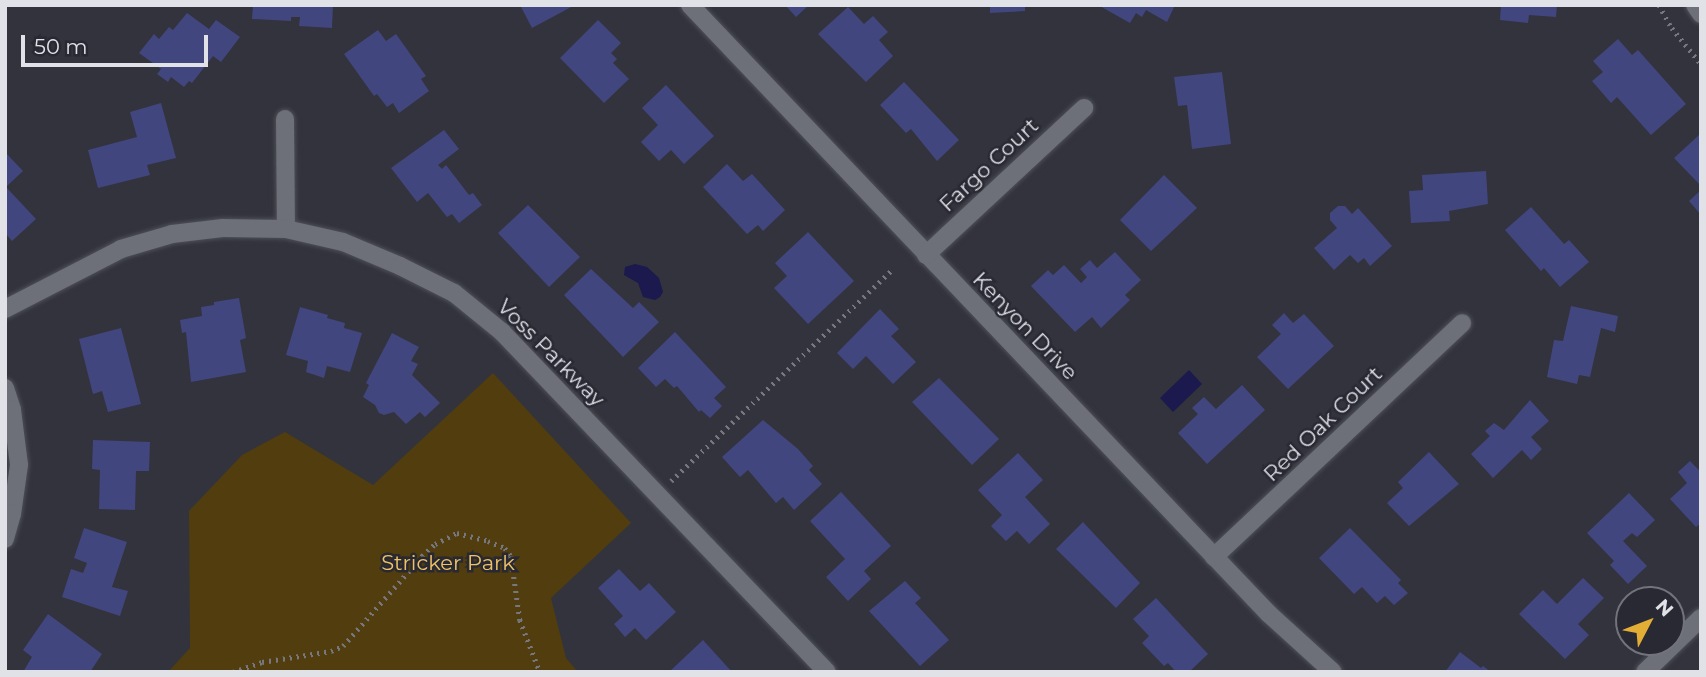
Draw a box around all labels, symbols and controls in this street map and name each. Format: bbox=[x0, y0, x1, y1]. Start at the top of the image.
scale bar bbox=[24, 21, 212, 65]
text: 50 m bbox=[34, 34, 88, 59]
street label: Fargo Court bbox=[935, 113, 1043, 217]
street label: Kenyon Drive bbox=[967, 267, 1083, 385]
street label: Voss Parkway bbox=[492, 294, 610, 412]
street label: Red Oak Court bbox=[1259, 361, 1387, 487]
park label: Stricker Park bbox=[381, 550, 515, 576]
north arrow bbox=[1615, 586, 1685, 656]
text: N bbox=[1651, 595, 1678, 621]

